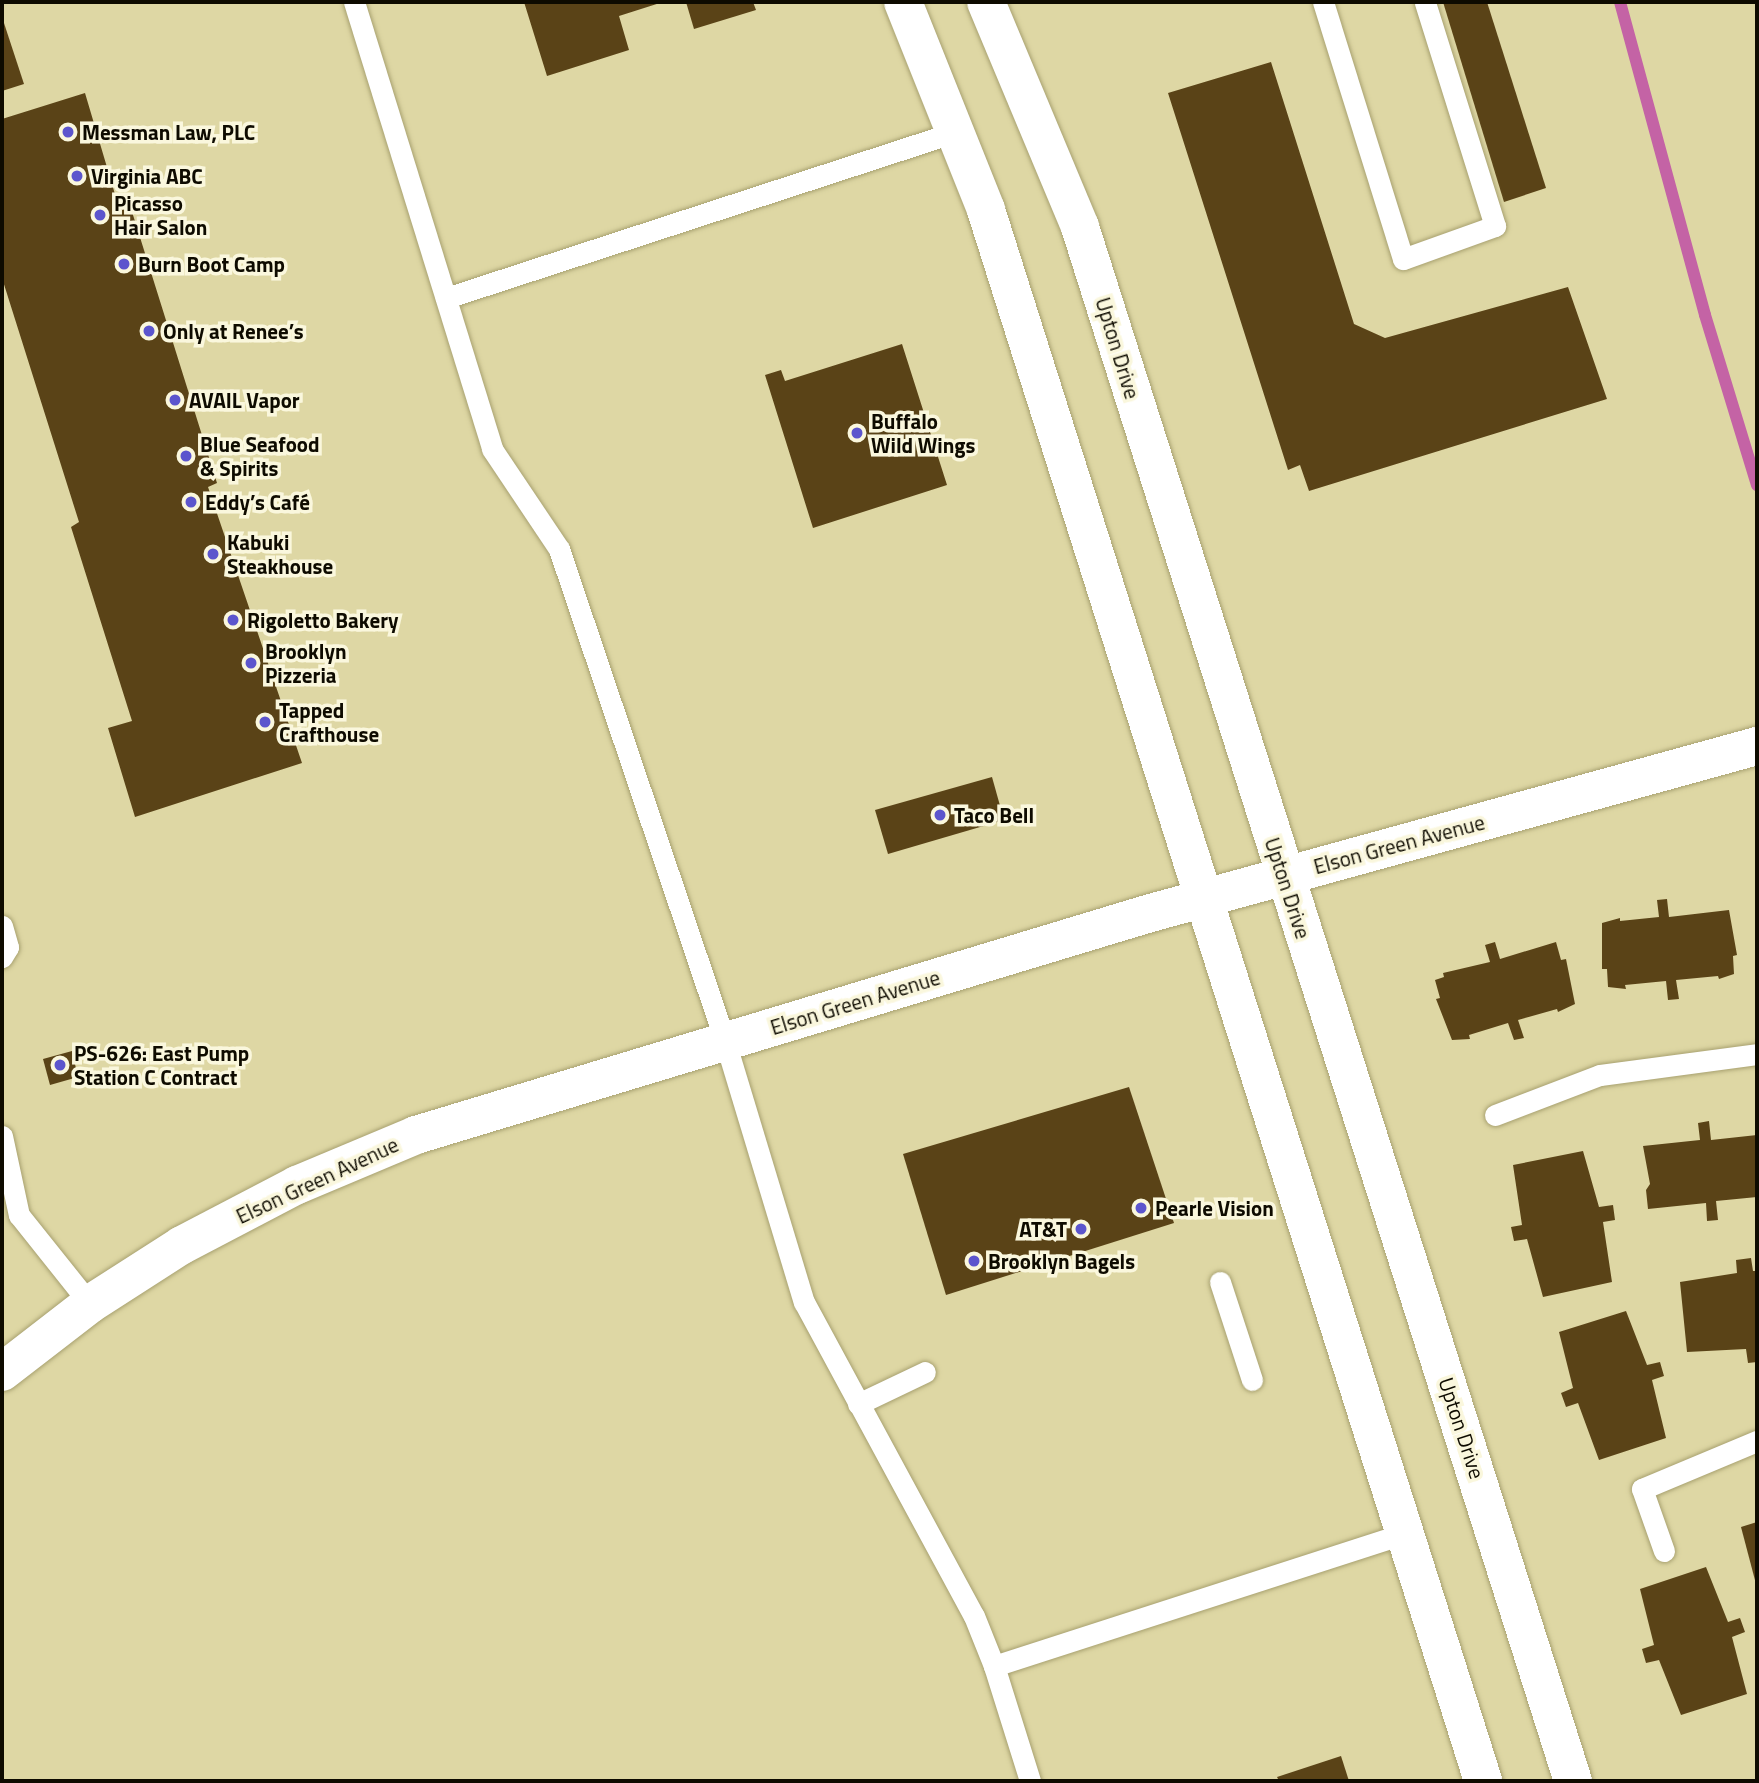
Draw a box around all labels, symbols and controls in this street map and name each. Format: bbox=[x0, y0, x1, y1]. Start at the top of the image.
place label: Messman Law, PLC bbox=[82, 119, 255, 145]
marker: Messman Law, PLC bbox=[60, 124, 76, 140]
place label: Virginia ABC bbox=[91, 163, 203, 189]
marker: Virginia ABC bbox=[69, 168, 85, 184]
place label: Picasso Hair Salon bbox=[114, 190, 207, 240]
marker: Picasso Hair Salon bbox=[92, 207, 108, 223]
place label: Burn Boot Camp bbox=[138, 251, 285, 277]
marker: Burn Boot Camp bbox=[116, 256, 132, 272]
street label: Upton Drive bbox=[1091, 294, 1145, 402]
place label: Only at Renee’s bbox=[163, 318, 304, 344]
marker: Only at Renee’s bbox=[141, 323, 157, 339]
place label: AVAIL Vapor bbox=[189, 387, 300, 413]
marker: AVAIL Vapor bbox=[167, 392, 183, 408]
place label: Buffalo Wild Wings bbox=[871, 408, 975, 458]
marker: Buffalo Wild Wings bbox=[849, 425, 865, 441]
place label: Blue Seafood & Spirits bbox=[200, 431, 320, 481]
marker: Blue Seafood & Spirits bbox=[178, 448, 194, 464]
place label: Eddy’s Café bbox=[205, 489, 310, 515]
marker: Eddy’s Café bbox=[183, 494, 199, 510]
place label: Kabuki Steakhouse bbox=[227, 529, 333, 579]
marker: Kabuki Steakhouse bbox=[205, 546, 221, 562]
place label: Rigoletto Bakery bbox=[247, 607, 398, 633]
marker: Rigoletto Bakery bbox=[225, 612, 241, 628]
place label: Brooklyn Pizzeria bbox=[265, 638, 347, 688]
marker: Brooklyn Pizzeria bbox=[243, 655, 259, 671]
place label: Tapped Crafthouse bbox=[279, 697, 379, 747]
marker: Tapped Crafthouse bbox=[257, 714, 273, 730]
place label: Taco Bell bbox=[954, 802, 1034, 828]
marker: Taco Bell bbox=[932, 807, 948, 823]
street label: Elson Green Avenue bbox=[1311, 809, 1487, 879]
street label: Upton Drive bbox=[1260, 834, 1316, 942]
street label: Elson Green Avenue bbox=[767, 964, 943, 1040]
place label: PS-626: East Pump Station C Contract bbox=[74, 1040, 249, 1090]
marker: PS-626: East Pump Station C Contract bbox=[52, 1057, 68, 1073]
street label: Elson Green Avenue bbox=[232, 1131, 402, 1229]
place label: Pearle Vision bbox=[1155, 1195, 1274, 1221]
marker: Pearle Vision bbox=[1133, 1200, 1149, 1216]
place label: AT&T bbox=[1019, 1216, 1067, 1242]
marker: AT&T bbox=[1073, 1221, 1089, 1237]
place label: Brooklyn Bagels bbox=[988, 1248, 1135, 1274]
marker: Brooklyn Bagels bbox=[966, 1253, 982, 1269]
street label: Upton Drive bbox=[1434, 1374, 1490, 1482]

